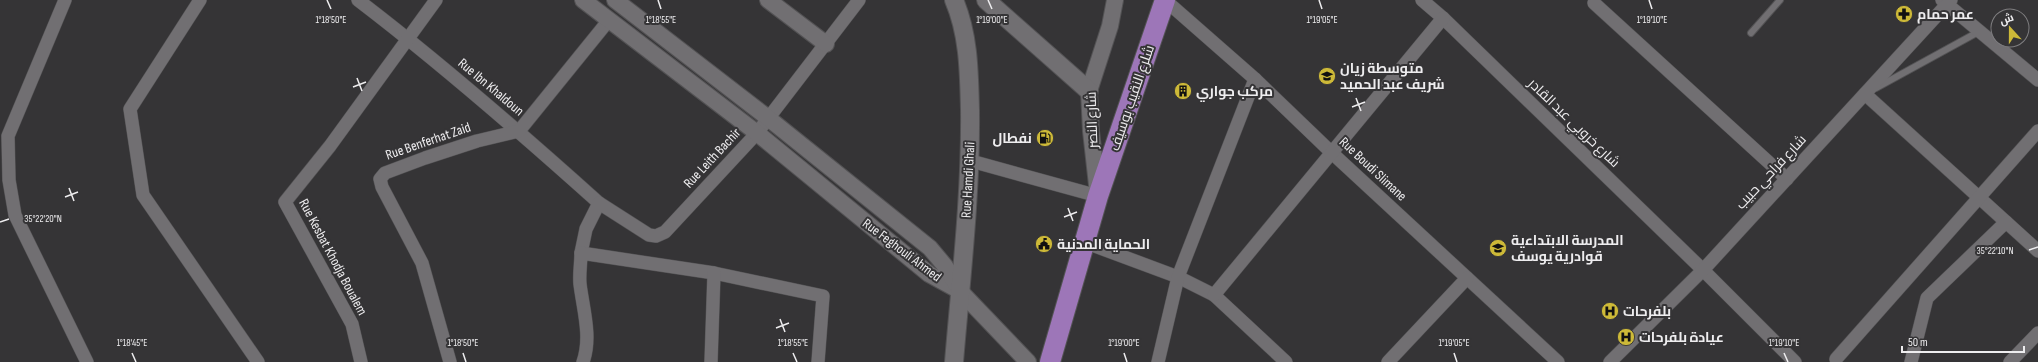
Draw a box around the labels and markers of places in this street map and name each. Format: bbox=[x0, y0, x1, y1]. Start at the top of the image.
pharmacy icon: عمر حمام bbox=[1894, 4, 1914, 24]
place label: عمر حمام bbox=[1917, 6, 1974, 24]
place label: متوسطة زيان شريف عبد الحميد bbox=[1340, 60, 1445, 93]
school or university icon: متوسطة زيان شريف عبد الحميد bbox=[1317, 66, 1337, 86]
building icon: مركب جواري bbox=[1173, 81, 1193, 101]
place label: مركب جواري bbox=[1196, 83, 1273, 102]
fuel station icon: نفطال bbox=[1035, 128, 1055, 148]
place label: نفطال bbox=[993, 130, 1032, 147]
place label: المدرسة الابتداءية قوادرية يوسف bbox=[1511, 232, 1624, 265]
public building icon: الحماية المدنية bbox=[1034, 234, 1054, 254]
place label: الحماية المدنية bbox=[1057, 236, 1150, 253]
school or university icon: المدرسة الابتداءية قوادرية يوسف bbox=[1488, 238, 1508, 258]
hospital icon: بلفرحات bbox=[1600, 301, 1620, 321]
place label: بلفرحات bbox=[1623, 303, 1671, 320]
hospital icon: عيادة بلفرحات bbox=[1616, 327, 1636, 347]
place label: عيادة بلفرحات bbox=[1639, 329, 1724, 346]

